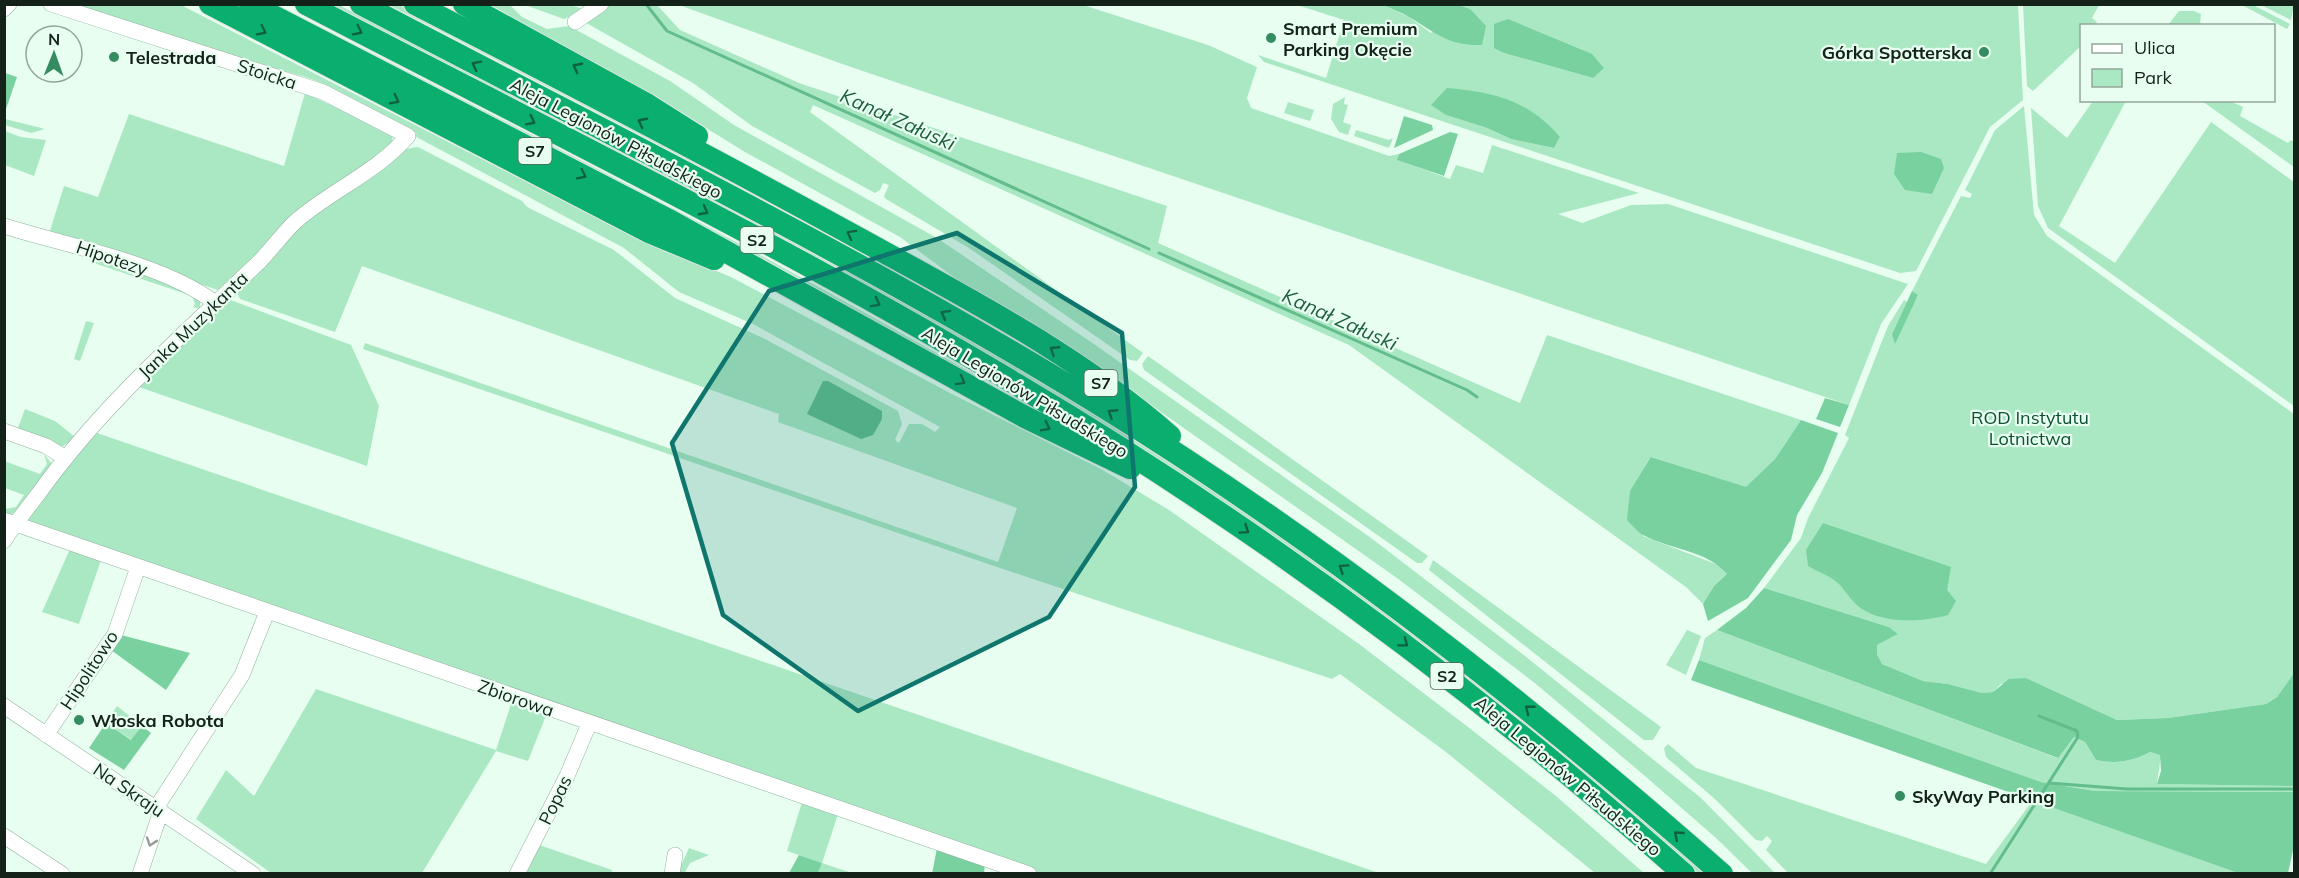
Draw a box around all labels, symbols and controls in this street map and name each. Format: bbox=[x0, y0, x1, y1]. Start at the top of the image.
place label: Smart Premium Parking Okęcie bbox=[1283, 17, 1418, 61]
north arrow bbox=[24, 24, 84, 84]
one-way arrow bbox=[256, 24, 266, 35]
one-way arrow bbox=[351, 24, 362, 36]
legend bbox=[2080, 24, 2275, 102]
text: N bbox=[48, 29, 60, 49]
marker: Smart Premium Parking Okęcie bbox=[1264, 31, 1278, 45]
text: Ulica bbox=[2134, 36, 2175, 59]
place label: Górka Spotterska bbox=[1822, 41, 1972, 64]
marker: Górka Spotterska bbox=[1977, 45, 1991, 59]
place label: Telestrada bbox=[126, 46, 216, 69]
marker: Telestrada bbox=[107, 50, 121, 64]
street label: Stoicka bbox=[235, 54, 299, 94]
one-way arrow bbox=[471, 60, 482, 72]
one-way arrow bbox=[573, 63, 584, 75]
text: Park bbox=[2134, 66, 2173, 89]
street label: Aleja Legionów Piłsudskiego bbox=[506, 72, 726, 204]
water label: Kanał Załuski bbox=[837, 82, 960, 156]
one-way arrow bbox=[389, 93, 399, 104]
one-way arrow bbox=[525, 114, 535, 125]
one-way arrow bbox=[638, 118, 648, 129]
road number: S7 bbox=[518, 138, 552, 164]
one-way arrow bbox=[576, 168, 587, 180]
one-way arrow bbox=[697, 204, 708, 215]
road number: S2 bbox=[740, 227, 774, 253]
one-way arrow bbox=[847, 230, 858, 242]
street label: Hipotezy bbox=[73, 235, 151, 281]
street label: Janka Muzykanta bbox=[133, 267, 253, 383]
water label: Kanał Załuski bbox=[1279, 282, 1402, 356]
one-way arrow bbox=[869, 296, 880, 308]
one-way arrow bbox=[940, 310, 951, 321]
street label: Aleja Legionów Piłsudskiego bbox=[918, 321, 1132, 463]
one-way arrow bbox=[1050, 346, 1061, 357]
road number: S7 bbox=[1084, 370, 1118, 396]
one-way arrow bbox=[954, 374, 965, 385]
park label: ROD Instytutu Lotnictwa bbox=[1971, 406, 2089, 450]
one-way arrow bbox=[1108, 409, 1119, 420]
one-way arrow bbox=[1039, 420, 1050, 432]
one-way arrow bbox=[1238, 523, 1249, 534]
one-way arrow bbox=[1338, 564, 1349, 575]
street label: Hipolitowo bbox=[55, 626, 123, 714]
one-way arrow bbox=[1397, 636, 1408, 647]
road number: S2 bbox=[1430, 663, 1464, 689]
street label: Zbiorowa bbox=[475, 674, 557, 722]
street label: Aleja Legionów Piłsudskiego bbox=[1470, 691, 1666, 861]
one-way arrow bbox=[1524, 706, 1535, 717]
place label: Włoska Robota bbox=[91, 709, 224, 732]
marker: Włoska Robota bbox=[72, 713, 86, 727]
street label: Na Skraju bbox=[89, 758, 169, 822]
street label: Popas bbox=[533, 771, 577, 828]
place label: SkyWay Parking bbox=[1912, 785, 2054, 808]
marker: SkyWay Parking bbox=[1893, 789, 1907, 803]
one-way arrow bbox=[1674, 831, 1685, 842]
one-way arrow bbox=[145, 836, 158, 847]

